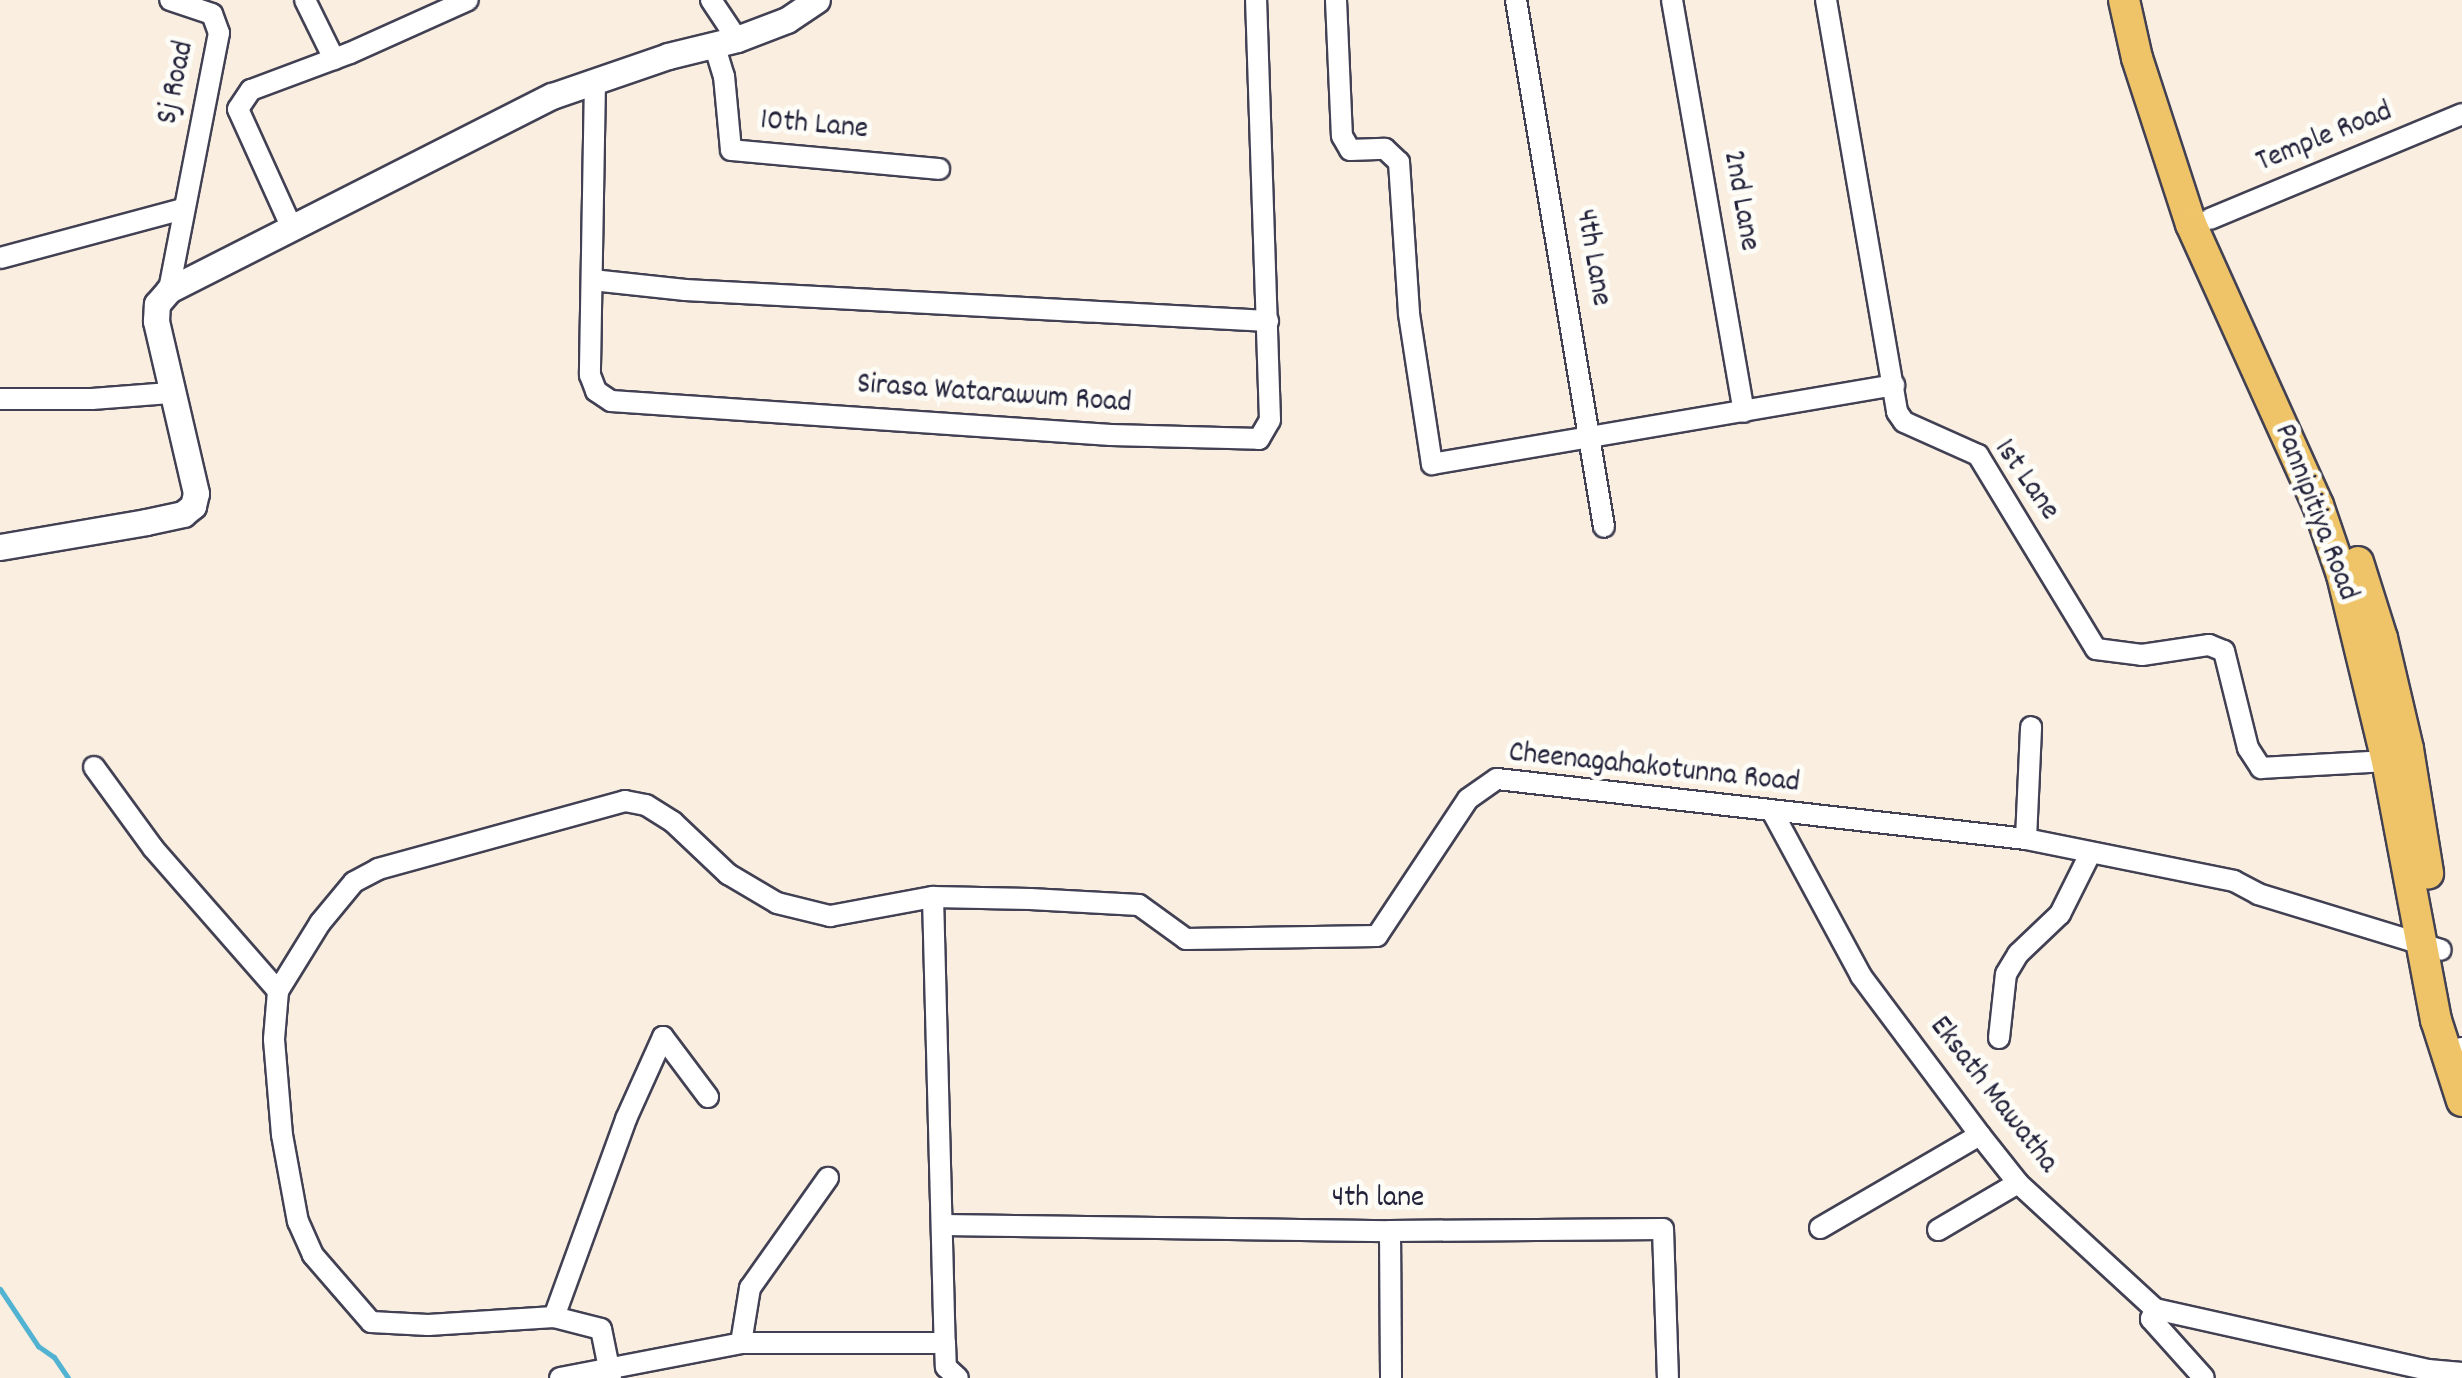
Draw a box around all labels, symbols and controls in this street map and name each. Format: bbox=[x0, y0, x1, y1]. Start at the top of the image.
street label: Sj Road bbox=[152, 38, 204, 128]
street label: Temple Road bbox=[2252, 96, 2398, 182]
street label: 10th Lane bbox=[759, 104, 869, 150]
street label: 2nd Lane bbox=[1712, 148, 1766, 254]
street label: 4th Lane bbox=[1565, 207, 1617, 309]
street label: Sirasa Watarawum Road bbox=[856, 368, 1132, 424]
street label: Pannipitiya Road bbox=[2264, 420, 2364, 606]
street label: 1st Lane bbox=[1984, 434, 2066, 528]
street label: Cheenagahakotunna Road bbox=[1507, 737, 1801, 803]
street label: Eksath Mawatha bbox=[1920, 1011, 2064, 1181]
street label: 4th lane bbox=[1332, 1182, 1424, 1218]

